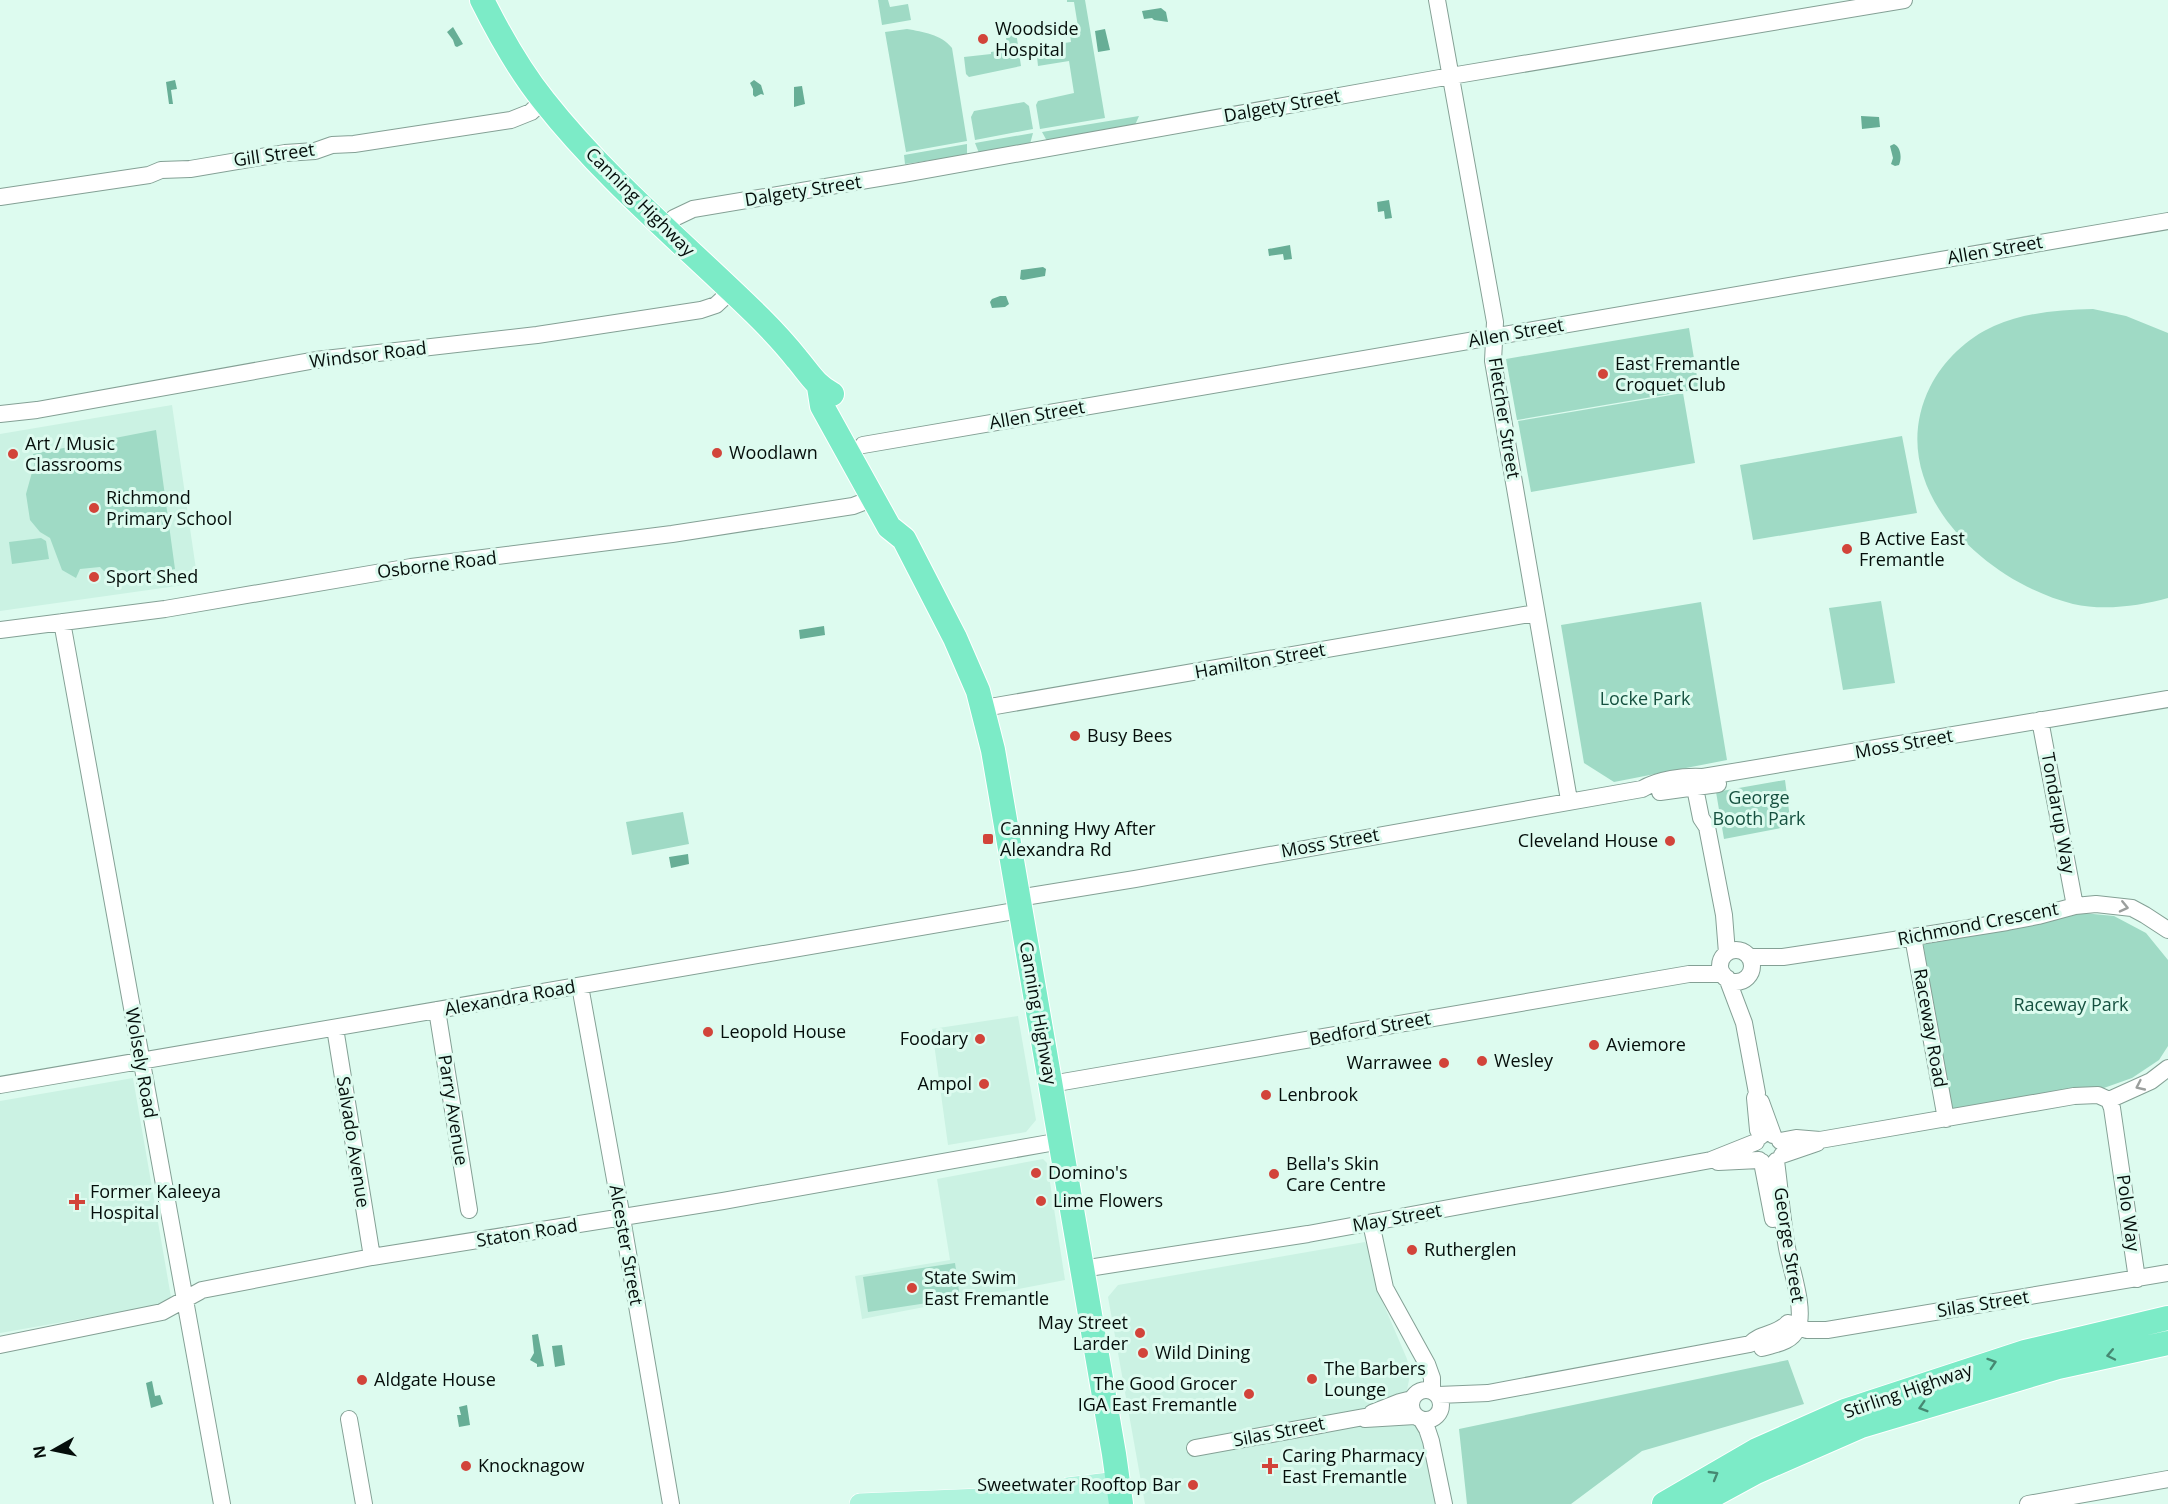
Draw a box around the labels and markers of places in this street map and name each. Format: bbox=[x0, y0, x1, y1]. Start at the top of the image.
place label: Woodside Hospital bbox=[995, 16, 1079, 61]
marker: Woodside Hospital bbox=[976, 32, 990, 46]
place label: East Fremantle Croquet Club bbox=[1615, 351, 1740, 396]
marker: East Fremantle Croquet Club bbox=[1596, 367, 1610, 381]
place label: Art / Music Classrooms bbox=[25, 431, 122, 476]
place label: Woodlawn bbox=[729, 440, 818, 464]
marker: Woodlawn bbox=[710, 446, 724, 460]
marker: Art / Music Classrooms bbox=[6, 447, 20, 461]
place label: Richmond Primary School bbox=[106, 485, 232, 530]
marker: Richmond Primary School bbox=[87, 501, 101, 515]
place label: B Active East Fremantle bbox=[1859, 526, 1965, 571]
marker: B Active East Fremantle bbox=[1840, 542, 1854, 556]
place label: Sport Shed bbox=[106, 564, 198, 588]
marker: Sport Shed bbox=[87, 570, 101, 584]
place label: Busy Bees bbox=[1087, 723, 1172, 747]
marker: Busy Bees bbox=[1068, 729, 1082, 743]
place label: Canning Hwy After Alexandra Rd bbox=[1000, 816, 1156, 861]
place label: Cleveland House bbox=[1518, 828, 1658, 852]
marker: Canning Hwy After Alexandra Rd bbox=[981, 832, 995, 846]
marker: Cleveland House bbox=[1663, 834, 1677, 848]
place label: Leopold House bbox=[720, 1019, 846, 1043]
marker: Leopold House bbox=[701, 1025, 715, 1039]
place label: Foodary bbox=[900, 1026, 969, 1050]
marker: Foodary bbox=[973, 1032, 987, 1046]
place label: Aviemore bbox=[1606, 1032, 1686, 1056]
marker: Aviemore bbox=[1587, 1038, 1601, 1052]
place label: Wesley bbox=[1494, 1048, 1554, 1072]
place label: Warrawee bbox=[1347, 1050, 1432, 1074]
marker: Wesley bbox=[1475, 1054, 1489, 1068]
marker: Warrawee bbox=[1437, 1056, 1451, 1070]
place label: Ampol bbox=[918, 1071, 972, 1095]
marker: Ampol bbox=[977, 1077, 991, 1091]
place label: Lenbrook bbox=[1278, 1082, 1359, 1106]
marker: Lenbrook bbox=[1259, 1088, 1273, 1102]
place label: Bella's Skin Care Centre bbox=[1286, 1151, 1386, 1196]
place label: Domino's bbox=[1048, 1160, 1128, 1184]
marker: Domino's bbox=[1029, 1166, 1043, 1180]
marker: Bella's Skin Care Centre bbox=[1267, 1167, 1281, 1181]
place label: Former Kaleeya Hospital bbox=[90, 1179, 221, 1224]
place label: Lime Flowers bbox=[1053, 1188, 1163, 1212]
marker: Former Kaleeya Hospital bbox=[68, 1193, 86, 1211]
marker: Lime Flowers bbox=[1034, 1194, 1048, 1208]
place label: Rutherglen bbox=[1424, 1237, 1517, 1261]
marker: Rutherglen bbox=[1405, 1243, 1419, 1257]
place label: State Swim East Fremantle bbox=[924, 1265, 1049, 1310]
marker: State Swim East Fremantle bbox=[905, 1281, 919, 1295]
place label: May Street Larder bbox=[1038, 1310, 1129, 1355]
marker: May Street Larder bbox=[1133, 1326, 1147, 1340]
place label: Wild Dining bbox=[1155, 1340, 1251, 1364]
marker: Wild Dining bbox=[1136, 1346, 1150, 1360]
place label: The Barbers Lounge bbox=[1324, 1356, 1426, 1401]
place label: Aldgate House bbox=[374, 1367, 496, 1391]
place label: The Good Grocer IGA East Fremantle bbox=[1078, 1371, 1238, 1416]
marker: The Barbers Lounge bbox=[1305, 1372, 1319, 1386]
marker: Aldgate House bbox=[355, 1373, 369, 1387]
marker: The Good Grocer IGA East Fremantle bbox=[1242, 1387, 1256, 1401]
place label: Caring Pharmacy East Fremantle bbox=[1282, 1443, 1425, 1488]
place label: Knocknagow bbox=[478, 1453, 585, 1477]
marker: Knocknagow bbox=[459, 1459, 473, 1473]
marker: Caring Pharmacy East Fremantle bbox=[1263, 1459, 1277, 1473]
place label: Sweetwater Rooftop Bar bbox=[977, 1472, 1182, 1496]
marker: Sweetwater Rooftop Bar bbox=[1186, 1478, 1200, 1492]

